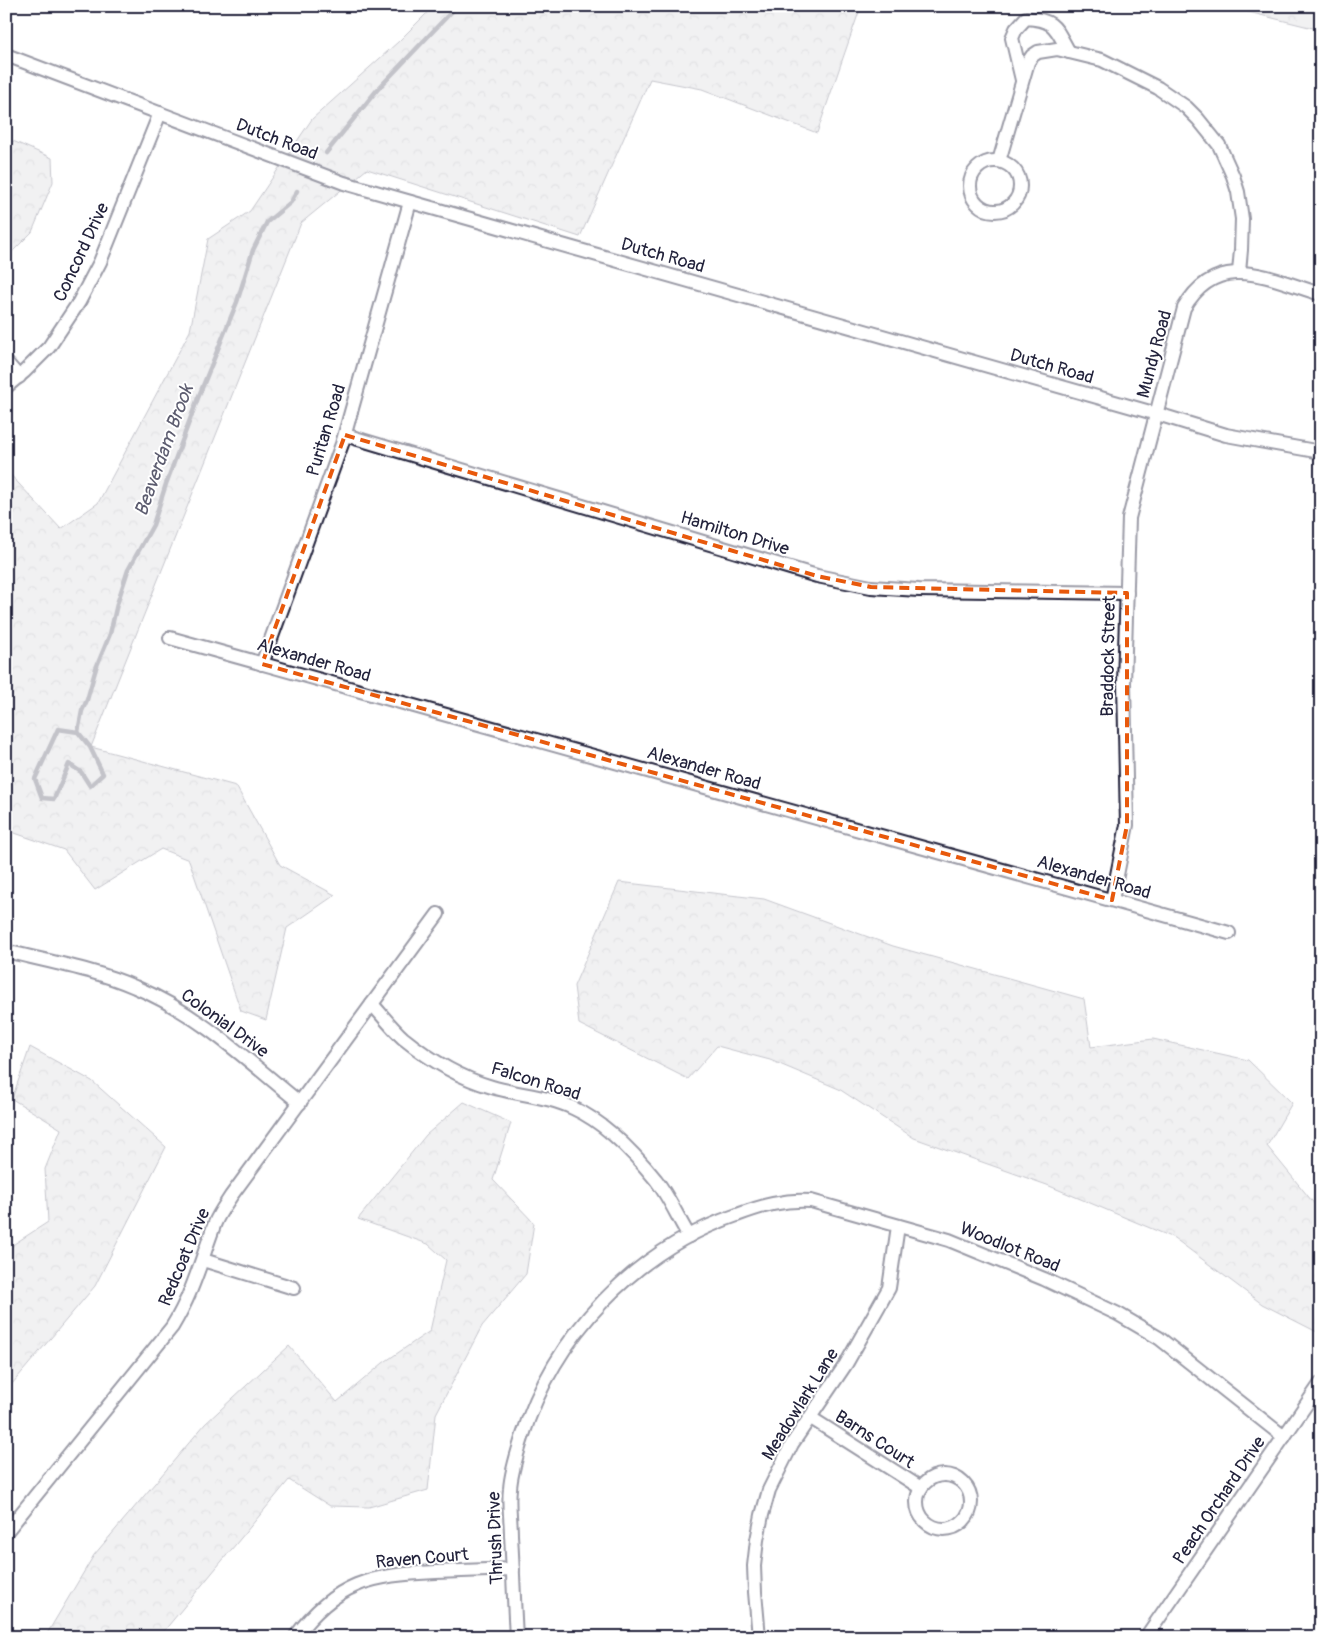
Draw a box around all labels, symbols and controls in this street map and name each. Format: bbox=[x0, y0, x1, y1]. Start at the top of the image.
street label: Dutch Road bbox=[233, 113, 321, 166]
street label: Concord Drive bbox=[48, 199, 114, 305]
street label: Dutch Road bbox=[618, 233, 707, 278]
street label: Mundy Road bbox=[1132, 308, 1177, 401]
street label: Dutch Road bbox=[1007, 344, 1096, 389]
water label: Beaverdam Brook bbox=[129, 379, 200, 519]
street label: Puritan Road bbox=[302, 381, 351, 479]
street label: Hamilton Drive bbox=[678, 506, 792, 561]
street label: Braddock Street bbox=[1096, 594, 1121, 717]
street label: Alexander Road bbox=[254, 633, 373, 688]
street label: Alexander Road bbox=[644, 741, 763, 796]
street label: Alexander Road bbox=[1034, 850, 1153, 905]
street label: Colonial Drive bbox=[176, 984, 273, 1063]
street label: Falcon Road bbox=[488, 1057, 583, 1106]
street label: Redcoat Drive bbox=[153, 1205, 215, 1310]
street label: Woodlot Road bbox=[956, 1217, 1063, 1278]
street label: Meadowlark Lane bbox=[757, 1344, 844, 1465]
street label: Barns Court bbox=[831, 1405, 919, 1474]
street label: Peach Orchard Drive bbox=[1168, 1432, 1271, 1569]
street label: Thrush Drive bbox=[482, 1491, 509, 1585]
street label: Raven Court bbox=[375, 1543, 470, 1574]

